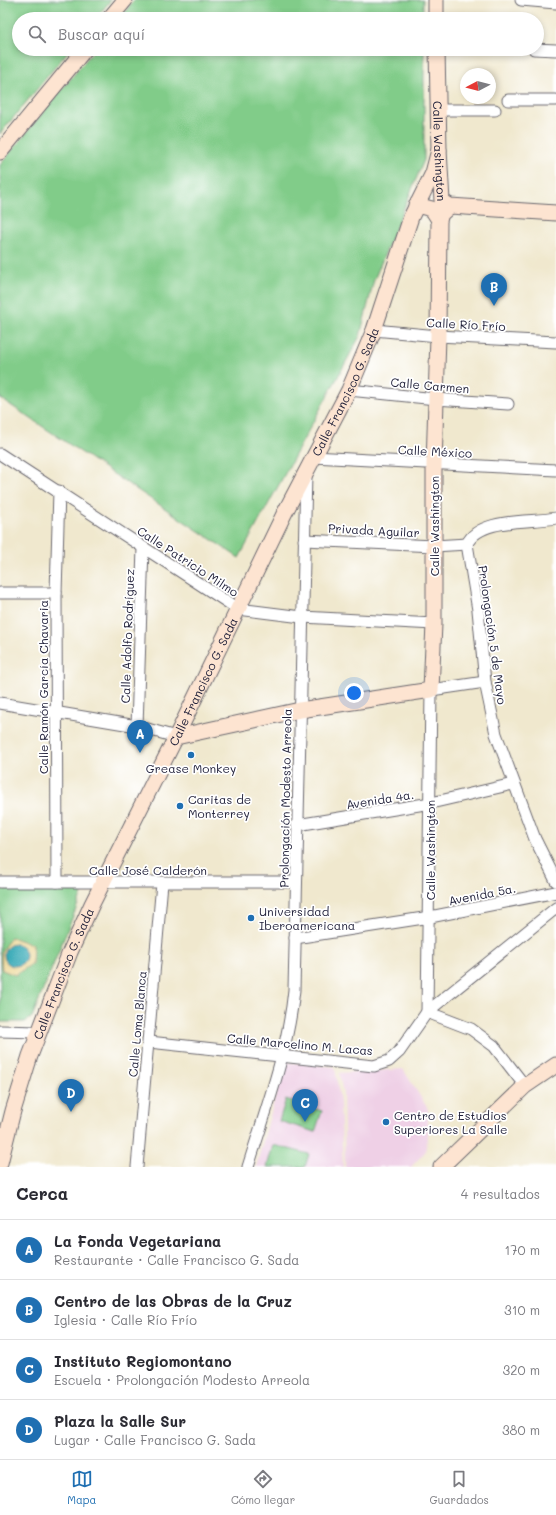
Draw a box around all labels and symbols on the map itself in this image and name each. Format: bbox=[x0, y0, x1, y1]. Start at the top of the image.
north arrow bbox=[460, 68, 496, 104]
street label: Calle Washington bbox=[430, 101, 450, 202]
pin: B bbox=[481, 273, 507, 306]
street label: Calle Río Frío bbox=[426, 314, 506, 334]
street label: Calle Francisco G. Sada bbox=[308, 325, 382, 459]
street label: Calle Carmen bbox=[390, 374, 470, 396]
street label: Calle México bbox=[397, 441, 473, 461]
street label: Calle Washington bbox=[426, 476, 442, 576]
street label: Privada Aguilar bbox=[328, 520, 420, 540]
street label: Calle Patricio Milmo bbox=[134, 522, 242, 600]
street label: Prolongación 5 de Mayo bbox=[475, 564, 511, 706]
street label: Calle Adolfo Rodríguez bbox=[117, 568, 137, 704]
street label: Calle Ramón García Chavaria bbox=[35, 600, 51, 774]
street label: Calle Francisco G. Sada bbox=[165, 615, 241, 748]
your location bbox=[344, 683, 364, 703]
street label: Prolongación Modesto Arreola bbox=[275, 708, 295, 888]
pin: A bbox=[127, 720, 153, 753]
marker: Grease Monkey bbox=[186, 750, 196, 760]
place label: Grease Monkey bbox=[146, 760, 236, 776]
street label: Avenida 4a. bbox=[345, 786, 415, 812]
place label: Caritas de Monterrey bbox=[188, 791, 251, 821]
street label: Calle Washington bbox=[422, 800, 438, 900]
marker: Caritas de Monterrey bbox=[175, 801, 185, 811]
street label: Calle José Calderón bbox=[89, 862, 207, 878]
street label: Avenida 5a. bbox=[447, 880, 517, 908]
place label: Universidad Iberoamericana bbox=[259, 903, 355, 933]
street label: Calle Francisco G. Sada bbox=[29, 905, 97, 1042]
marker: Universidad Iberoamericana bbox=[246, 913, 256, 923]
street label: Calle Loma Blanca bbox=[124, 970, 150, 1078]
street label: Calle Marcelino M. Lacas bbox=[226, 1030, 374, 1058]
pin: D bbox=[58, 1079, 84, 1112]
pin: C bbox=[292, 1089, 318, 1122]
place label: Centro de Estudios Superiores La Salle bbox=[394, 1107, 507, 1137]
marker: Centro de Estudios Superiores La Salle bbox=[381, 1117, 391, 1127]

